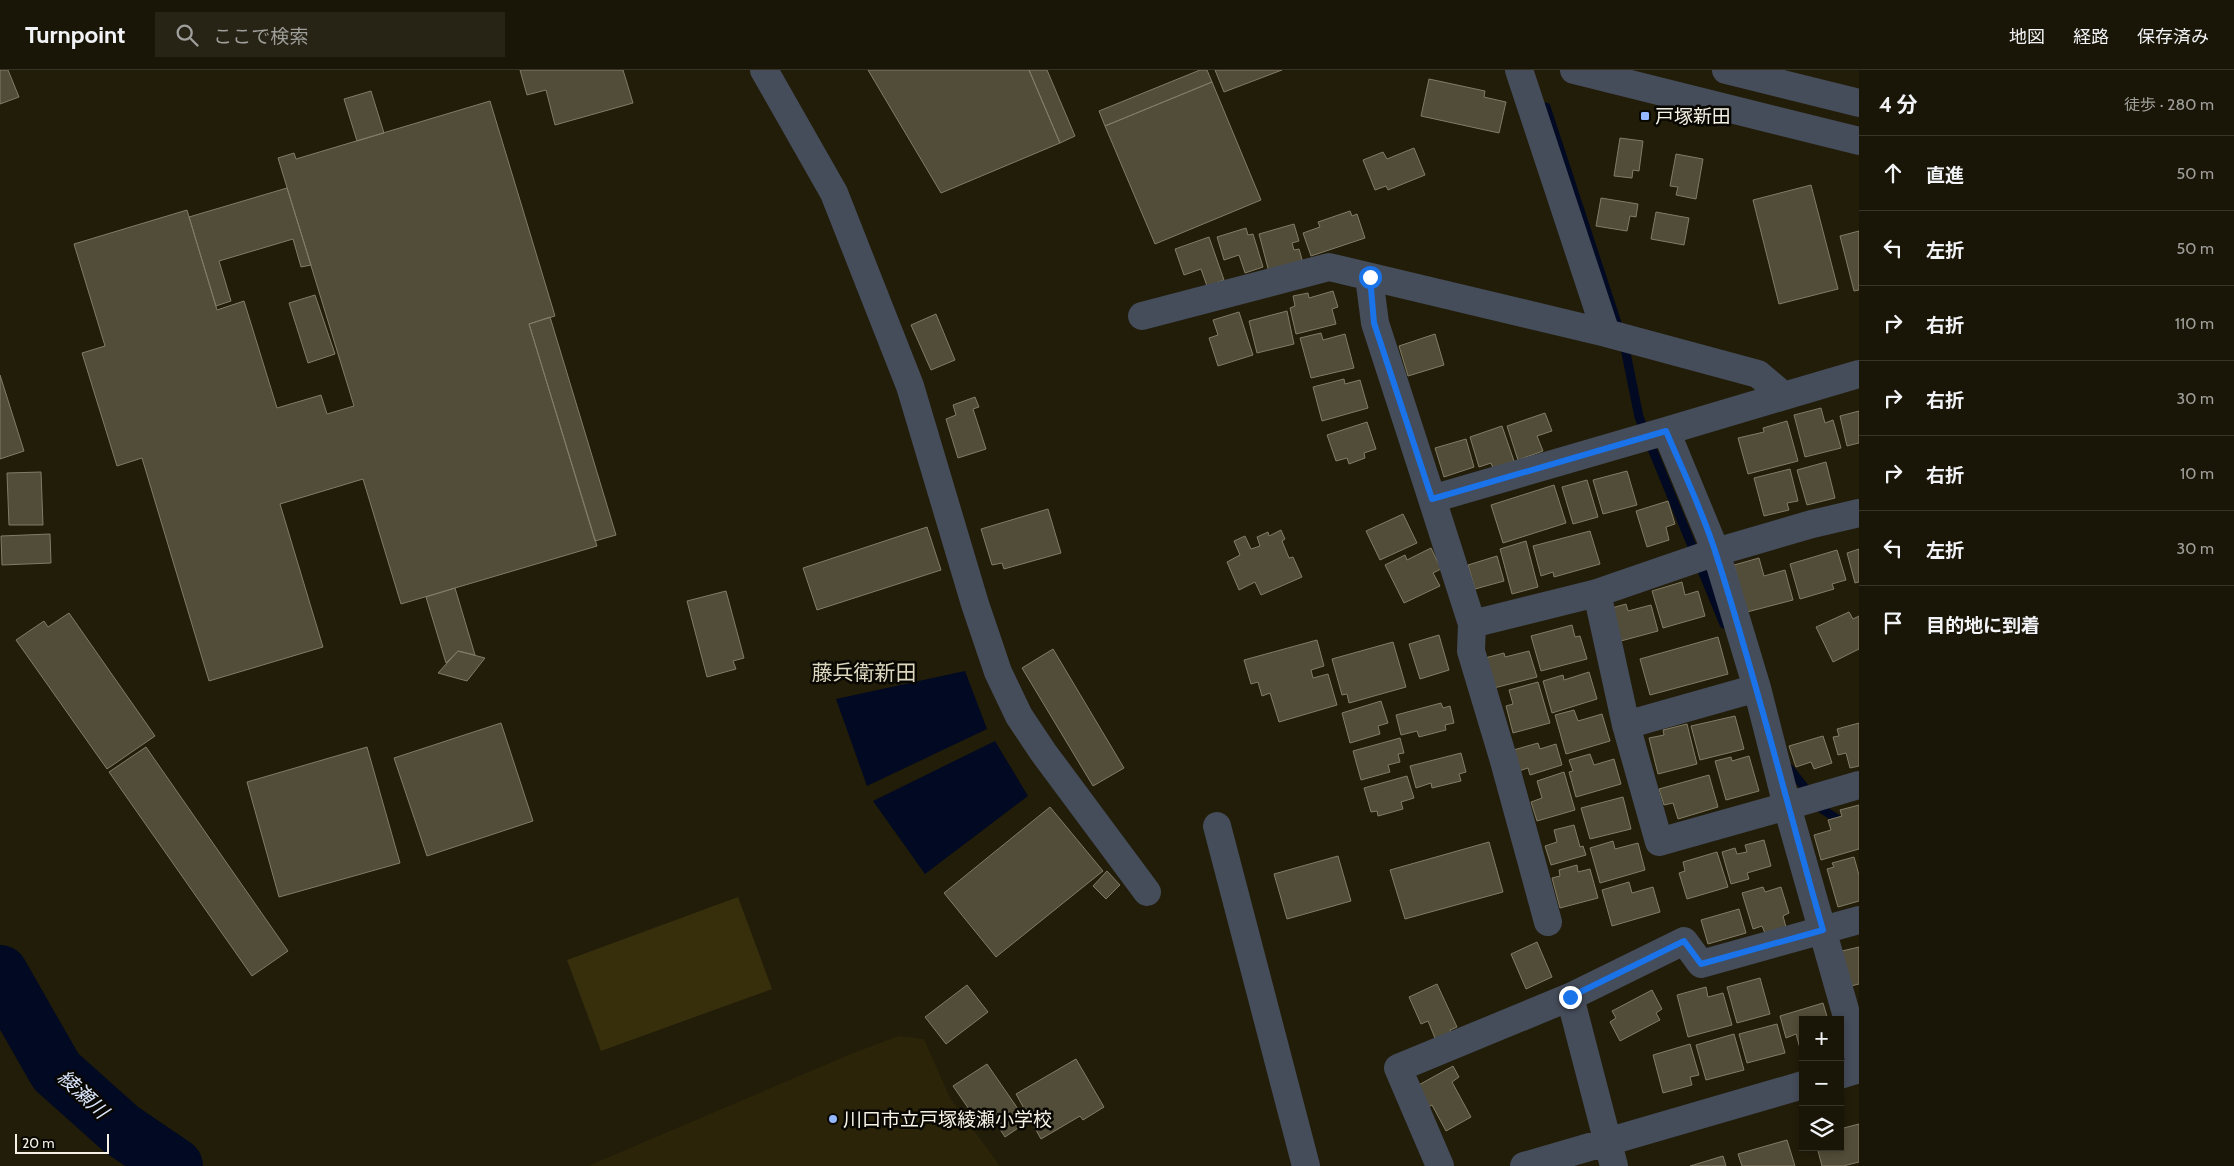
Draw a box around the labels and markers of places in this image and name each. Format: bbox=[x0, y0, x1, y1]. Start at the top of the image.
place label: 戸塚新田 bbox=[1655, 105, 1731, 128]
marker: 戸塚新田 bbox=[1639, 110, 1651, 122]
place label: 川口市立戸塚綾瀬小学校 bbox=[843, 1108, 1052, 1131]
marker: 川口市立戸塚綾瀬小学校 bbox=[827, 1113, 839, 1125]

